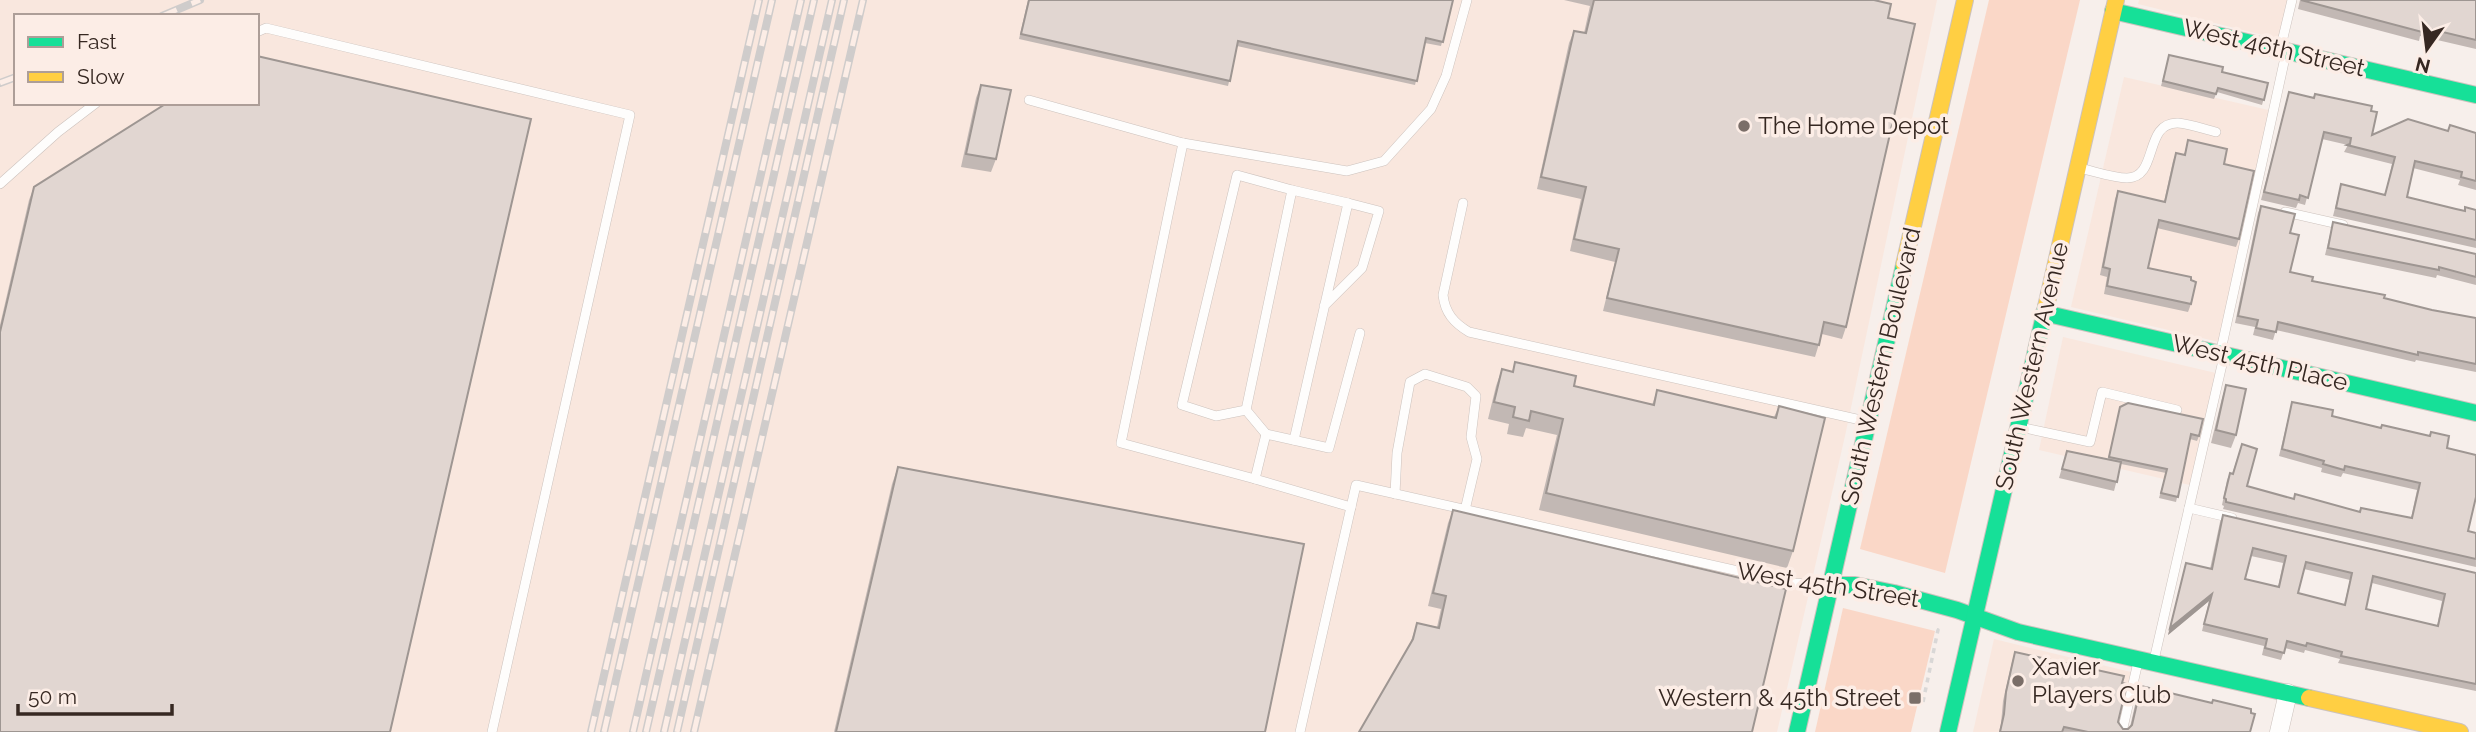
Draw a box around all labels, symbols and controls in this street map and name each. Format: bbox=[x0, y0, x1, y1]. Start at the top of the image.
street label: West 46th Street bbox=[2180, 13, 2368, 83]
legend bbox=[14, 14, 259, 105]
north arrow bbox=[2392, 14, 2462, 84]
text: Fast bbox=[77, 29, 117, 54]
text: N bbox=[2413, 53, 2433, 78]
text: Slow bbox=[77, 64, 125, 89]
place label: The Home Depot bbox=[1758, 111, 1949, 140]
marker: The Home Depot bbox=[1736, 118, 1752, 134]
street label: South Western Boulevard bbox=[1835, 225, 1927, 507]
street label: South Western Avenue bbox=[1989, 239, 2074, 493]
street label: West 45th Place bbox=[2169, 328, 2351, 397]
street label: West 45th Street bbox=[1735, 556, 1921, 613]
place label: Xavier Players Club bbox=[2032, 652, 2171, 709]
scale bar bbox=[18, 672, 172, 716]
marker: Xavier Players Club bbox=[2010, 673, 2026, 689]
place label: Western & 45th Street bbox=[1658, 683, 1901, 712]
text: 50 m bbox=[28, 684, 77, 709]
marker: Western & 45th Street bbox=[1907, 690, 1923, 706]

